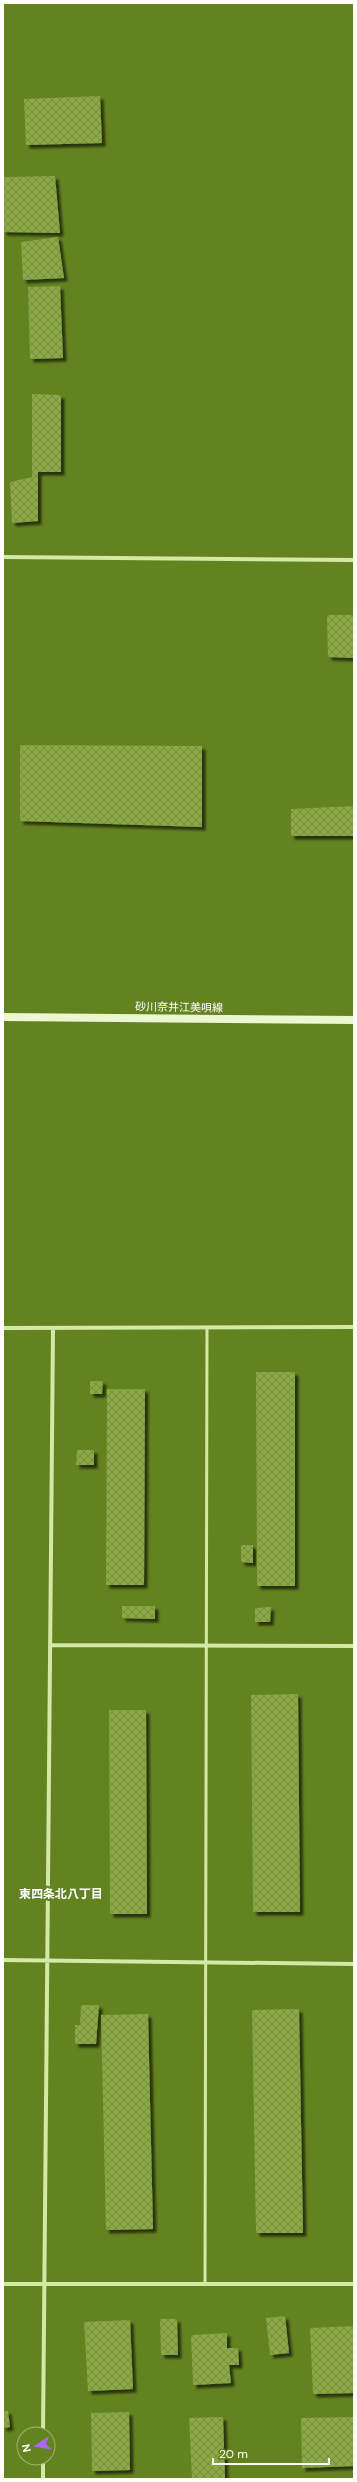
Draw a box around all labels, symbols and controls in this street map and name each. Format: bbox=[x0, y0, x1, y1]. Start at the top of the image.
street label: 砂川奈井江美唄線 bbox=[135, 999, 223, 1015]
district label: 東四条北八丁目 bbox=[19, 1886, 103, 1902]
north arrow bbox=[16, 2426, 56, 2466]
scale bar bbox=[213, 2440, 329, 2466]
text: N bbox=[19, 2443, 34, 2453]
text: 20 m bbox=[219, 2446, 248, 2462]

